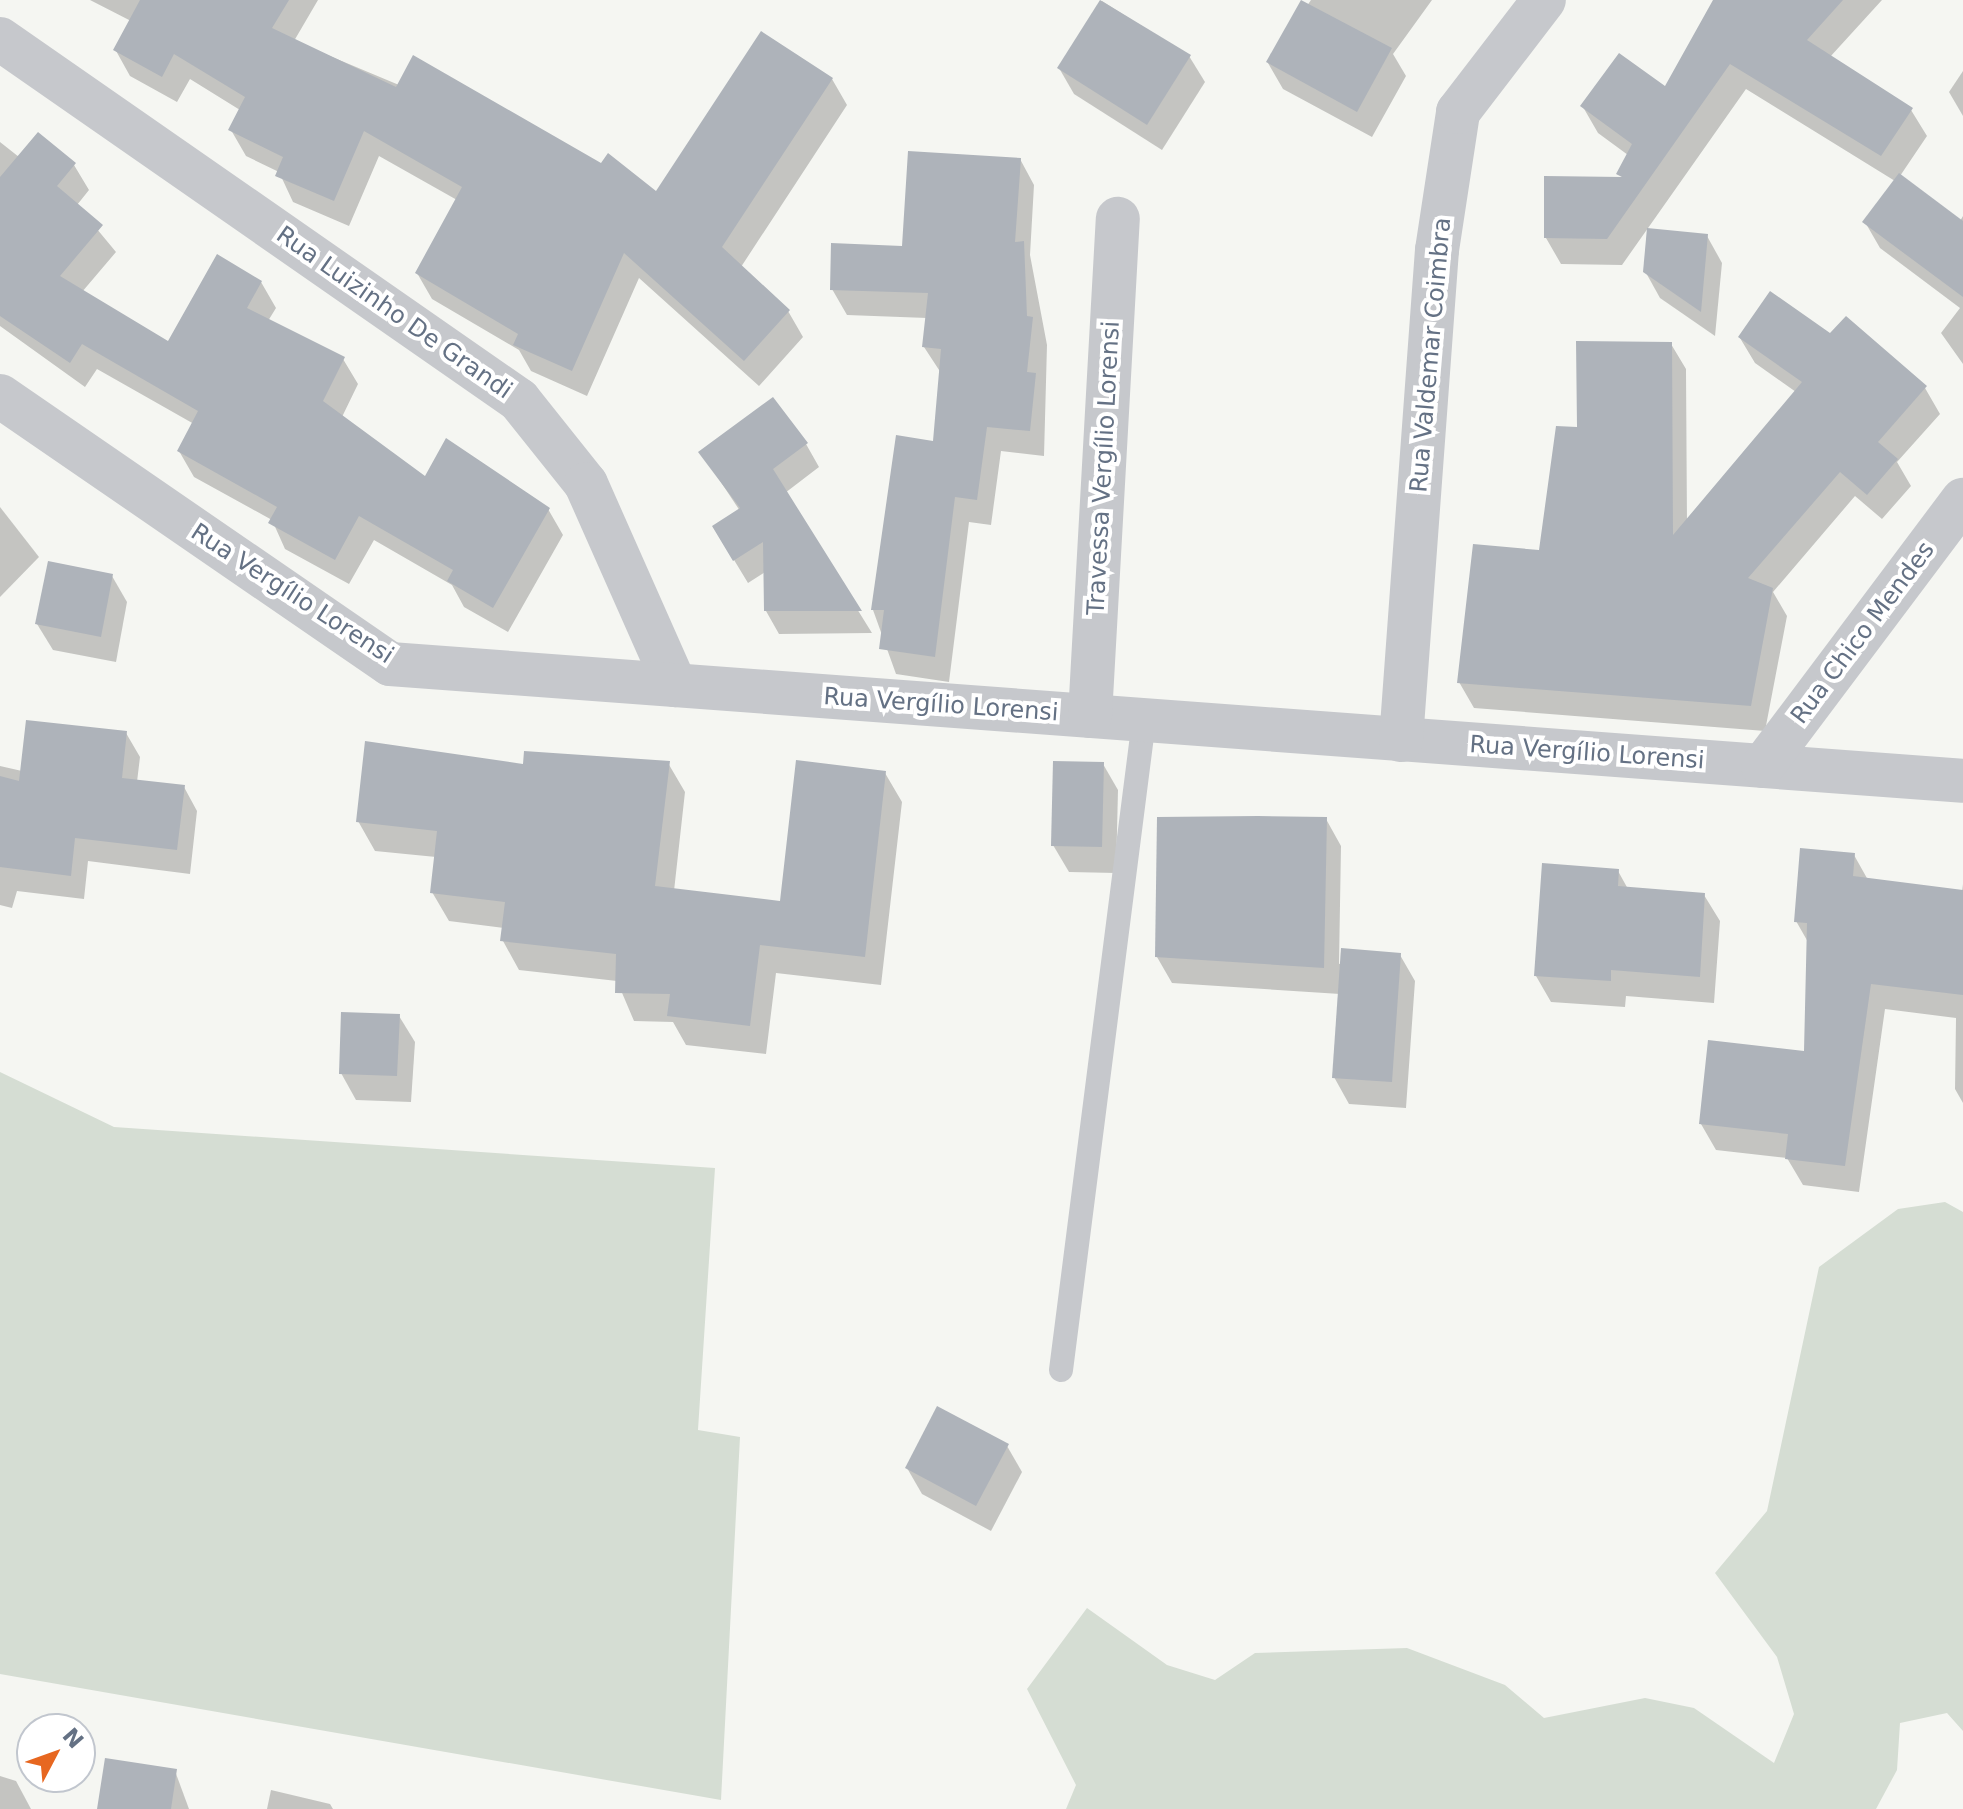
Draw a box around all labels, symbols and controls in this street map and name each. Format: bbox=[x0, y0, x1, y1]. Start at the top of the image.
street label: Rua Valdemar Coimbra bbox=[1405, 216, 1457, 494]
street label: Rua Luizinho De Grandi bbox=[271, 221, 517, 405]
street label: Travessa Vergílio Lorensi bbox=[1082, 320, 1126, 616]
street label: Rua Vergílio Lorensi bbox=[185, 518, 399, 670]
street label: Rua Chico Mendes bbox=[1785, 536, 1941, 730]
street label: Rua Vergílio Lorensi bbox=[822, 682, 1060, 728]
street label: Rua Vergílio Lorensi bbox=[1468, 730, 1706, 776]
north arrow bbox=[16, 1713, 96, 1793]
text: N bbox=[57, 1723, 88, 1753]

